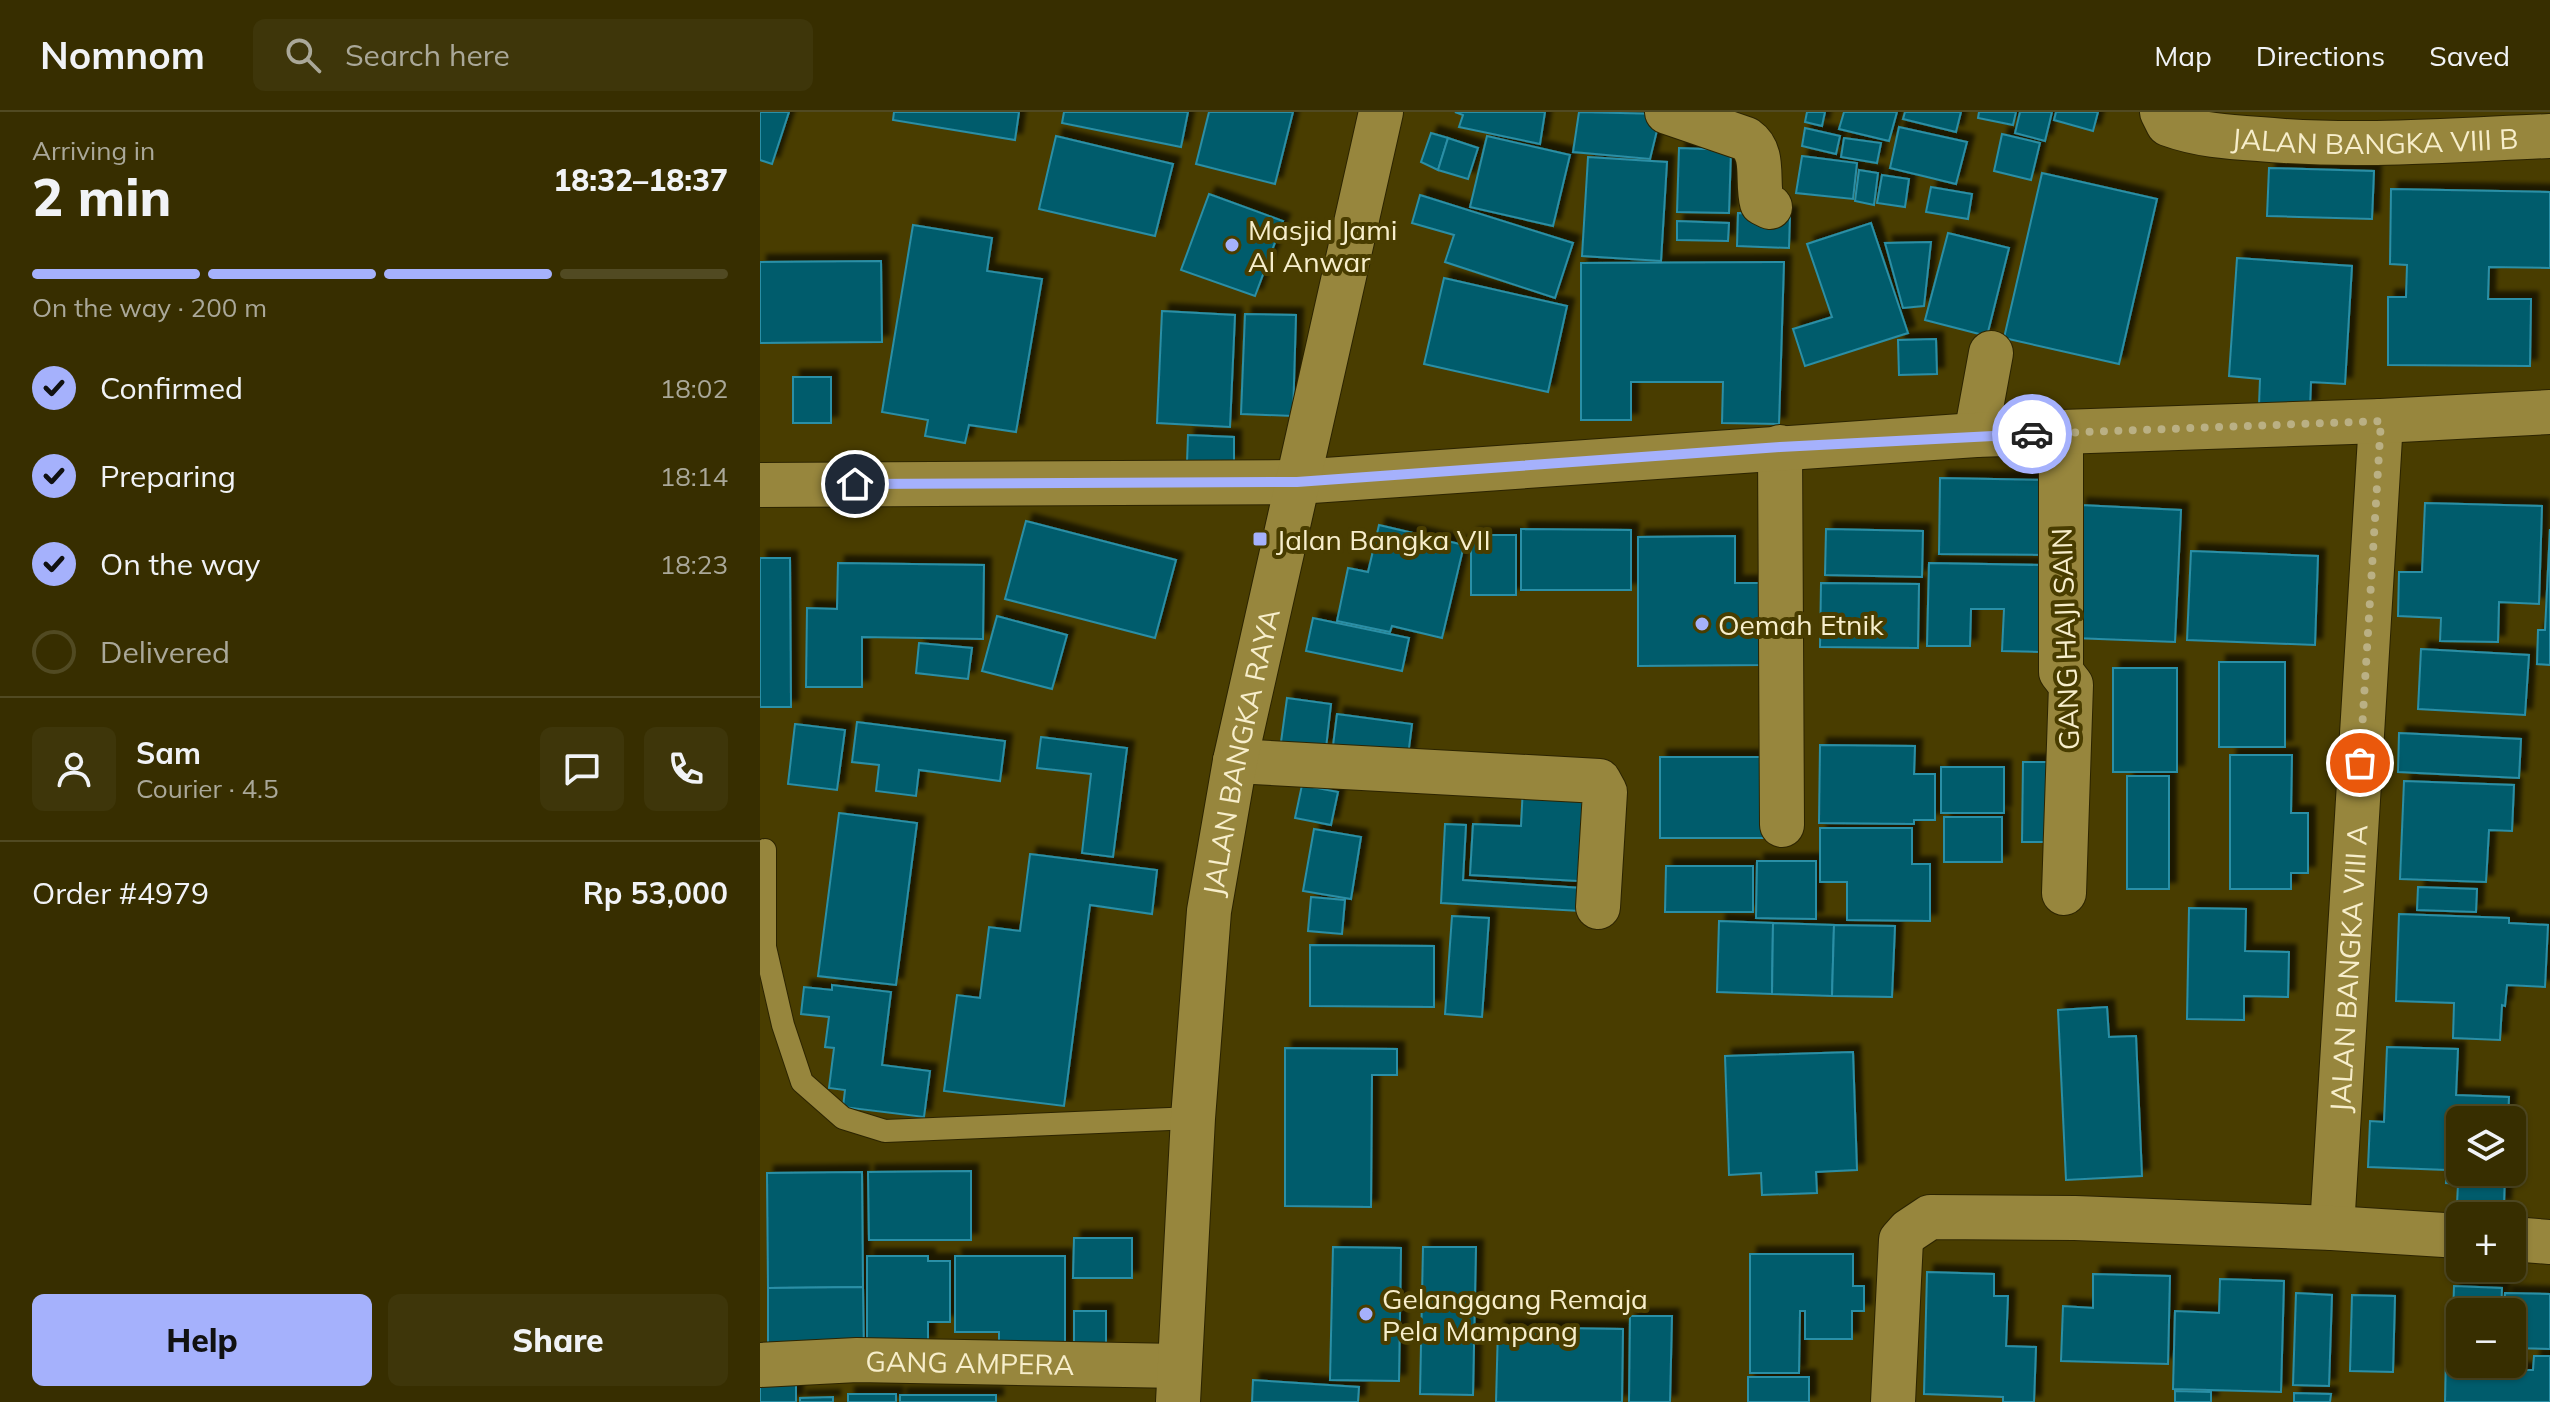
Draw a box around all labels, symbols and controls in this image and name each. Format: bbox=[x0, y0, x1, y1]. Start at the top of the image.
search box bbox=[253, 19, 813, 91]
text: Nomnom bbox=[40, 31, 205, 79]
icon: search bbox=[281, 33, 325, 77]
text: Search here bbox=[345, 36, 510, 74]
text: Map bbox=[2154, 38, 2212, 73]
text: Directions bbox=[2256, 38, 2385, 73]
text: Saved bbox=[2429, 38, 2510, 73]
street label: JALAN BANGKA VIII B bbox=[2230, 120, 2519, 161]
text: Arriving in bbox=[32, 134, 155, 167]
text: 18:32–18:37 bbox=[553, 161, 728, 199]
text: 2 min bbox=[32, 164, 171, 229]
place label: Masjid Jami Al Anwar bbox=[1248, 212, 1397, 279]
marker: Masjid Jami Al Anwar bbox=[1223, 236, 1241, 254]
text: On the way · 200 m bbox=[32, 291, 267, 324]
icon: check bbox=[32, 366, 76, 410]
text: Confirmed bbox=[100, 369, 243, 407]
text: 18:02 bbox=[660, 372, 728, 405]
courier bbox=[1992, 394, 2072, 474]
icon: car bbox=[2010, 412, 2054, 456]
pin bbox=[821, 450, 889, 518]
icon: check bbox=[32, 454, 76, 498]
text: Preparing bbox=[100, 457, 236, 495]
text: 18:14 bbox=[660, 460, 728, 493]
icon: home bbox=[833, 462, 877, 506]
place label: Jalan Bangka VII bbox=[1276, 522, 1491, 557]
street label: GANG HAJI SAIN bbox=[2044, 527, 2086, 751]
marker: Jalan Bangka VII bbox=[1251, 530, 1269, 548]
icon: check bbox=[32, 542, 76, 586]
text: On the way bbox=[100, 545, 260, 583]
text: 18:23 bbox=[660, 548, 728, 581]
street label: JALAN BANGKA RAYA bbox=[1194, 604, 1286, 899]
place label: Oemah Etnik bbox=[1718, 607, 1884, 642]
marker: Oemah Etnik bbox=[1693, 615, 1711, 633]
text: Delivered bbox=[100, 633, 230, 671]
button: person bbox=[32, 727, 116, 811]
button: chat bbox=[540, 727, 624, 811]
button: phone bbox=[644, 727, 728, 811]
pin bbox=[2326, 729, 2394, 797]
text: Sam bbox=[136, 734, 201, 772]
icon: bag bbox=[2338, 741, 2382, 785]
text: Courier · 4.5 bbox=[136, 772, 279, 805]
street label: JALAN BANGKA VIII A bbox=[2322, 823, 2374, 1113]
text: Order #4979 bbox=[32, 874, 209, 912]
text: Rp 53,000 bbox=[583, 874, 728, 912]
map controls bbox=[2446, 1106, 2526, 1378]
button: layers bbox=[2446, 1106, 2526, 1186]
button: + bbox=[2446, 1202, 2526, 1282]
place label: Gelanggang Remaja Pela Mampang bbox=[1382, 1281, 1648, 1348]
button: Help bbox=[32, 1294, 372, 1386]
button: Share bbox=[388, 1294, 728, 1386]
button: − bbox=[2446, 1298, 2526, 1378]
marker: Gelanggang Remaja Pela Mampang bbox=[1357, 1305, 1375, 1323]
street label: GANG AMPERA bbox=[865, 1343, 1075, 1382]

